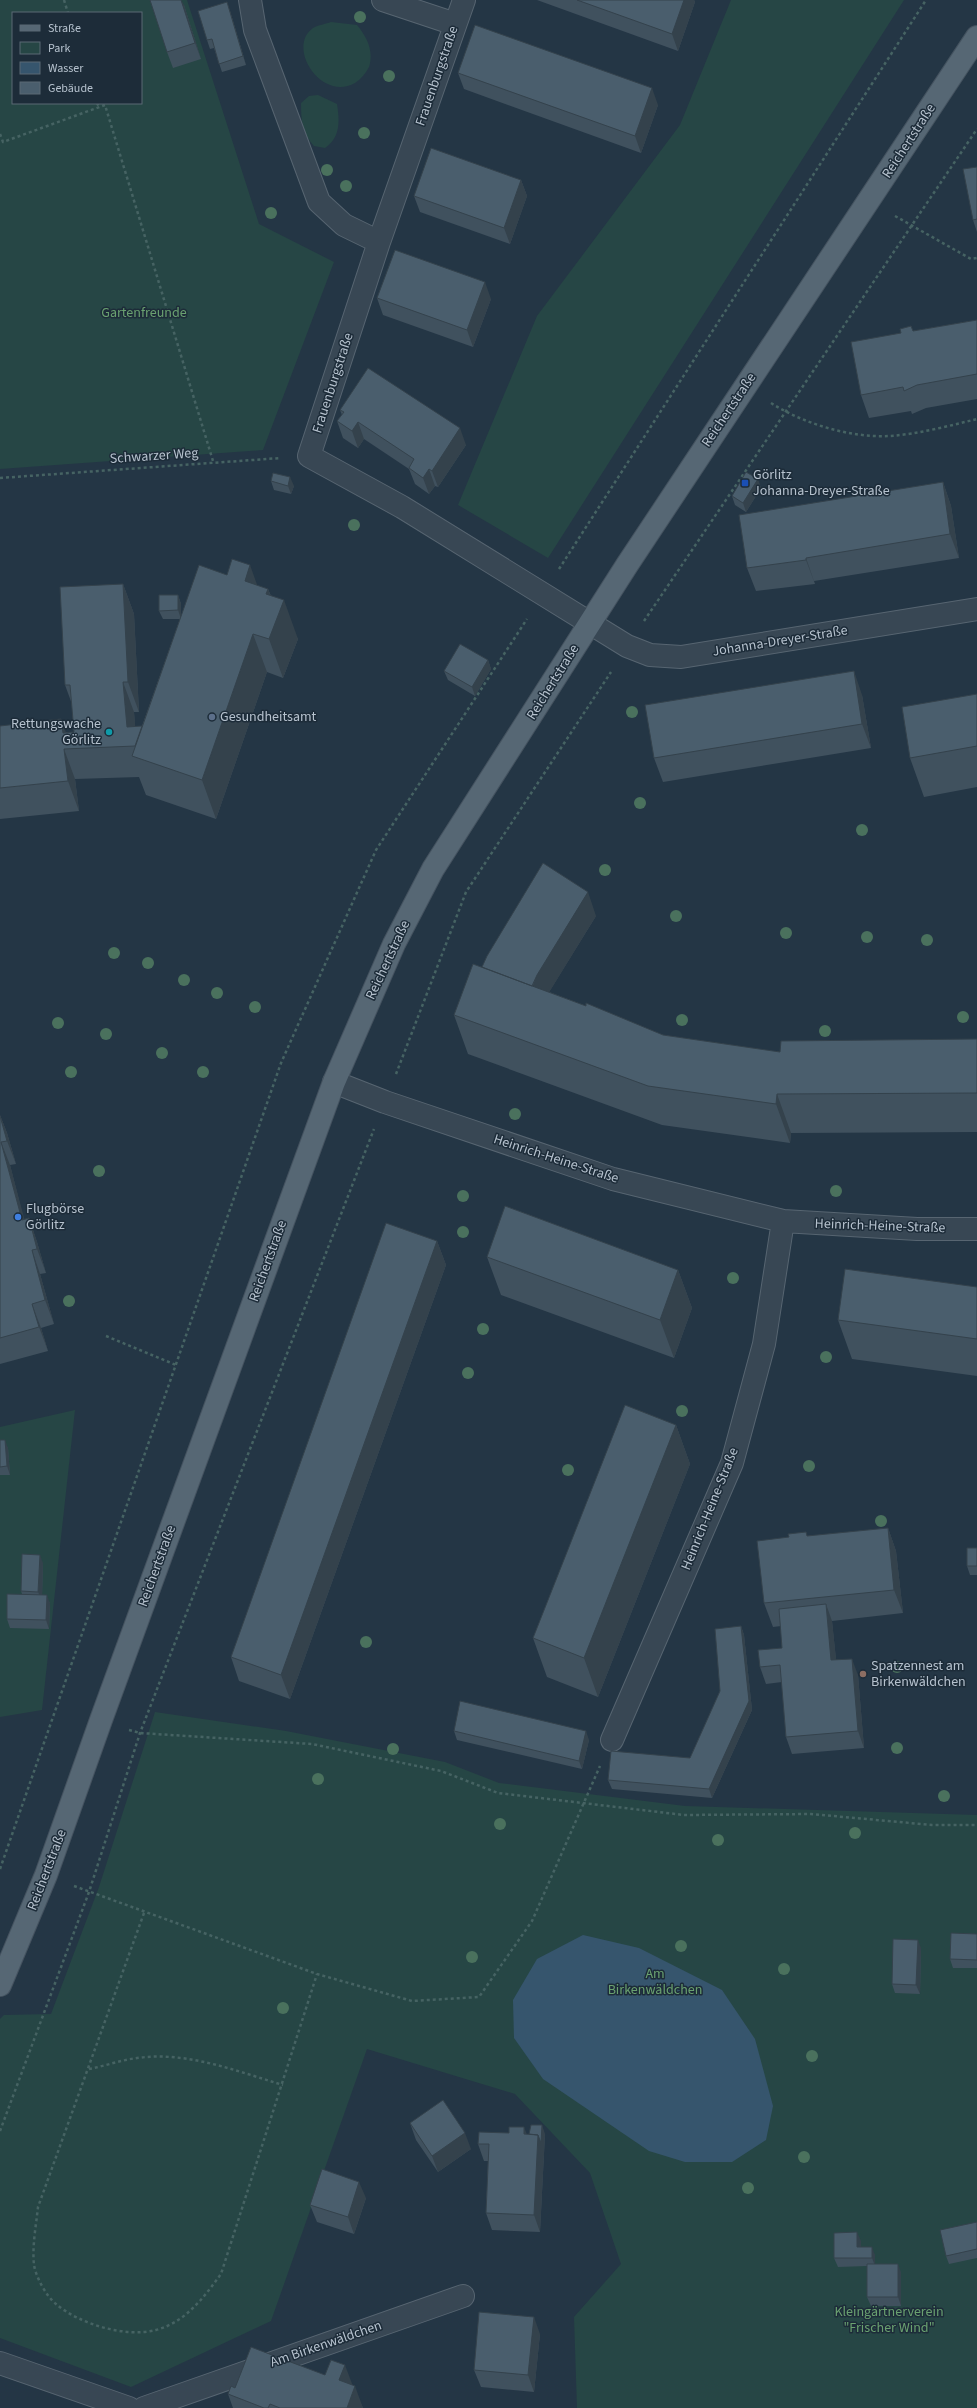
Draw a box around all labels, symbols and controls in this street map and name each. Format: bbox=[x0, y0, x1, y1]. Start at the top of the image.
legend bbox=[12, 12, 142, 104]
text: Straße bbox=[48, 20, 81, 37]
street label: Frauenburgstraße bbox=[411, 23, 463, 129]
text: Park bbox=[48, 40, 70, 57]
text: Wasser bbox=[48, 60, 84, 77]
text: Gebäude bbox=[48, 80, 93, 97]
street label: Reichertstraße bbox=[877, 100, 941, 182]
park label: Gartenfreunde bbox=[101, 303, 187, 323]
street label: Frauenburgstraße bbox=[307, 330, 359, 436]
street label: Reichertstraße bbox=[697, 369, 761, 451]
street label: Schwarzer Weg bbox=[109, 443, 199, 469]
place label: Görlitz Johanna-Dreyer-Straße bbox=[753, 465, 890, 501]
marker: Görlitz Johanna-Dreyer-Straße bbox=[740, 478, 750, 488]
street label: Johanna-Dreyer-Straße bbox=[711, 620, 849, 662]
street label: Reichertstraße bbox=[522, 640, 584, 724]
place label: Gesundheitsamt bbox=[220, 707, 317, 727]
marker: Gesundheitsamt bbox=[207, 712, 217, 722]
place label: Rettungswache Görlitz bbox=[11, 714, 101, 750]
marker: Rettungswache Görlitz bbox=[104, 727, 114, 737]
street label: Reichertstraße bbox=[361, 917, 415, 1003]
street label: Heinrich-Heine-Straße bbox=[491, 1129, 621, 1189]
place label: Flugbörse Görlitz bbox=[26, 1199, 84, 1235]
marker: Flugbörse Görlitz bbox=[13, 1212, 23, 1222]
street label: Heinrich-Heine-Straße bbox=[814, 1214, 946, 1238]
street label: Reichertstraße bbox=[244, 1217, 292, 1305]
street label: Heinrich-Heine-Straße bbox=[676, 1445, 744, 1573]
street label: Reichertstraße bbox=[133, 1522, 181, 1610]
place label: Spatzennest am Birkenwäldchen bbox=[871, 1656, 966, 1692]
marker: Spatzennest am Birkenwäldchen bbox=[858, 1669, 868, 1679]
street label: Reichertstraße bbox=[22, 1826, 72, 1914]
park label: Am Birkenwäldchen bbox=[608, 1964, 702, 2000]
park label: Kleingärtnerverein "Frischer Wind" bbox=[834, 2302, 944, 2338]
street label: Am Birkenwäldchen bbox=[268, 2316, 384, 2372]

